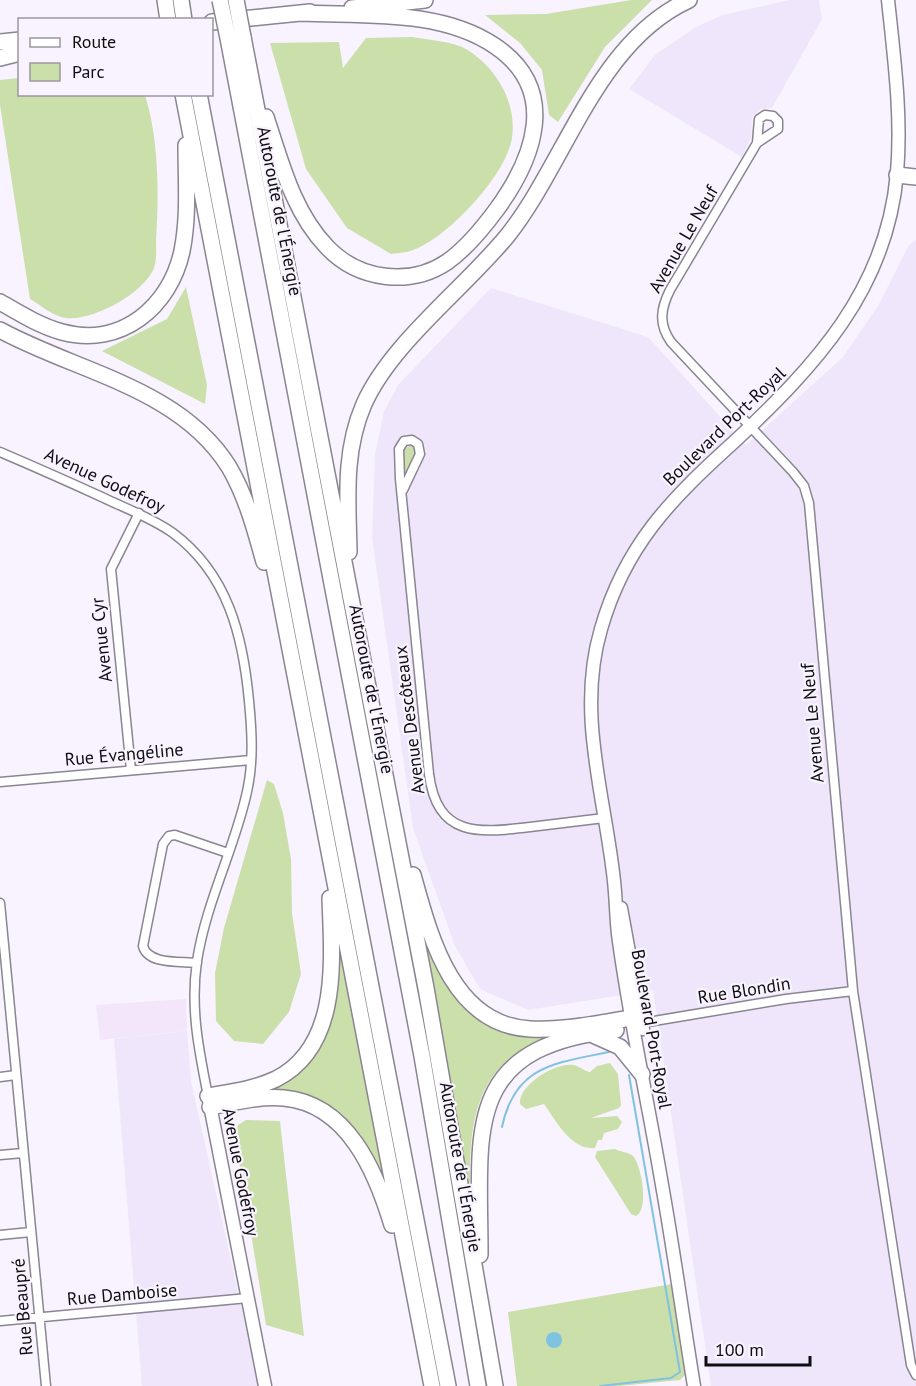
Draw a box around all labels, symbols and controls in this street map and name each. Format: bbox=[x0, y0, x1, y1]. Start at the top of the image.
legend bbox=[18, 18, 213, 96]
text: Route bbox=[72, 30, 116, 53]
text: Parc bbox=[72, 60, 105, 83]
street label: Autoroute de l'Énergie bbox=[252, 124, 308, 298]
street label: Avenue Le Neuf bbox=[643, 180, 724, 297]
street label: Boulevard Port-Royal bbox=[658, 361, 791, 490]
street label: Avenue Godefroy bbox=[41, 442, 169, 518]
street label: Avenue Cyr bbox=[85, 596, 117, 684]
street label: Autoroute de l'Énergie bbox=[344, 602, 400, 776]
street label: Avenue Descôteaux bbox=[388, 644, 430, 796]
street label: Avenue Le Neuf bbox=[795, 661, 829, 784]
street label: Rue Évangéline bbox=[64, 737, 184, 771]
street label: Boulevard Port-Royal bbox=[627, 947, 677, 1111]
street label: Rue Blondin bbox=[696, 971, 792, 1009]
street label: Autoroute de l'Énergie bbox=[435, 1080, 487, 1254]
street label: Avenue Godefroy bbox=[217, 1106, 265, 1239]
street label: Rue Beaupré bbox=[6, 1257, 38, 1357]
street label: Rue Damboise bbox=[66, 1278, 178, 1310]
scale bar bbox=[706, 1329, 810, 1367]
text: 100 m bbox=[715, 1338, 764, 1361]

